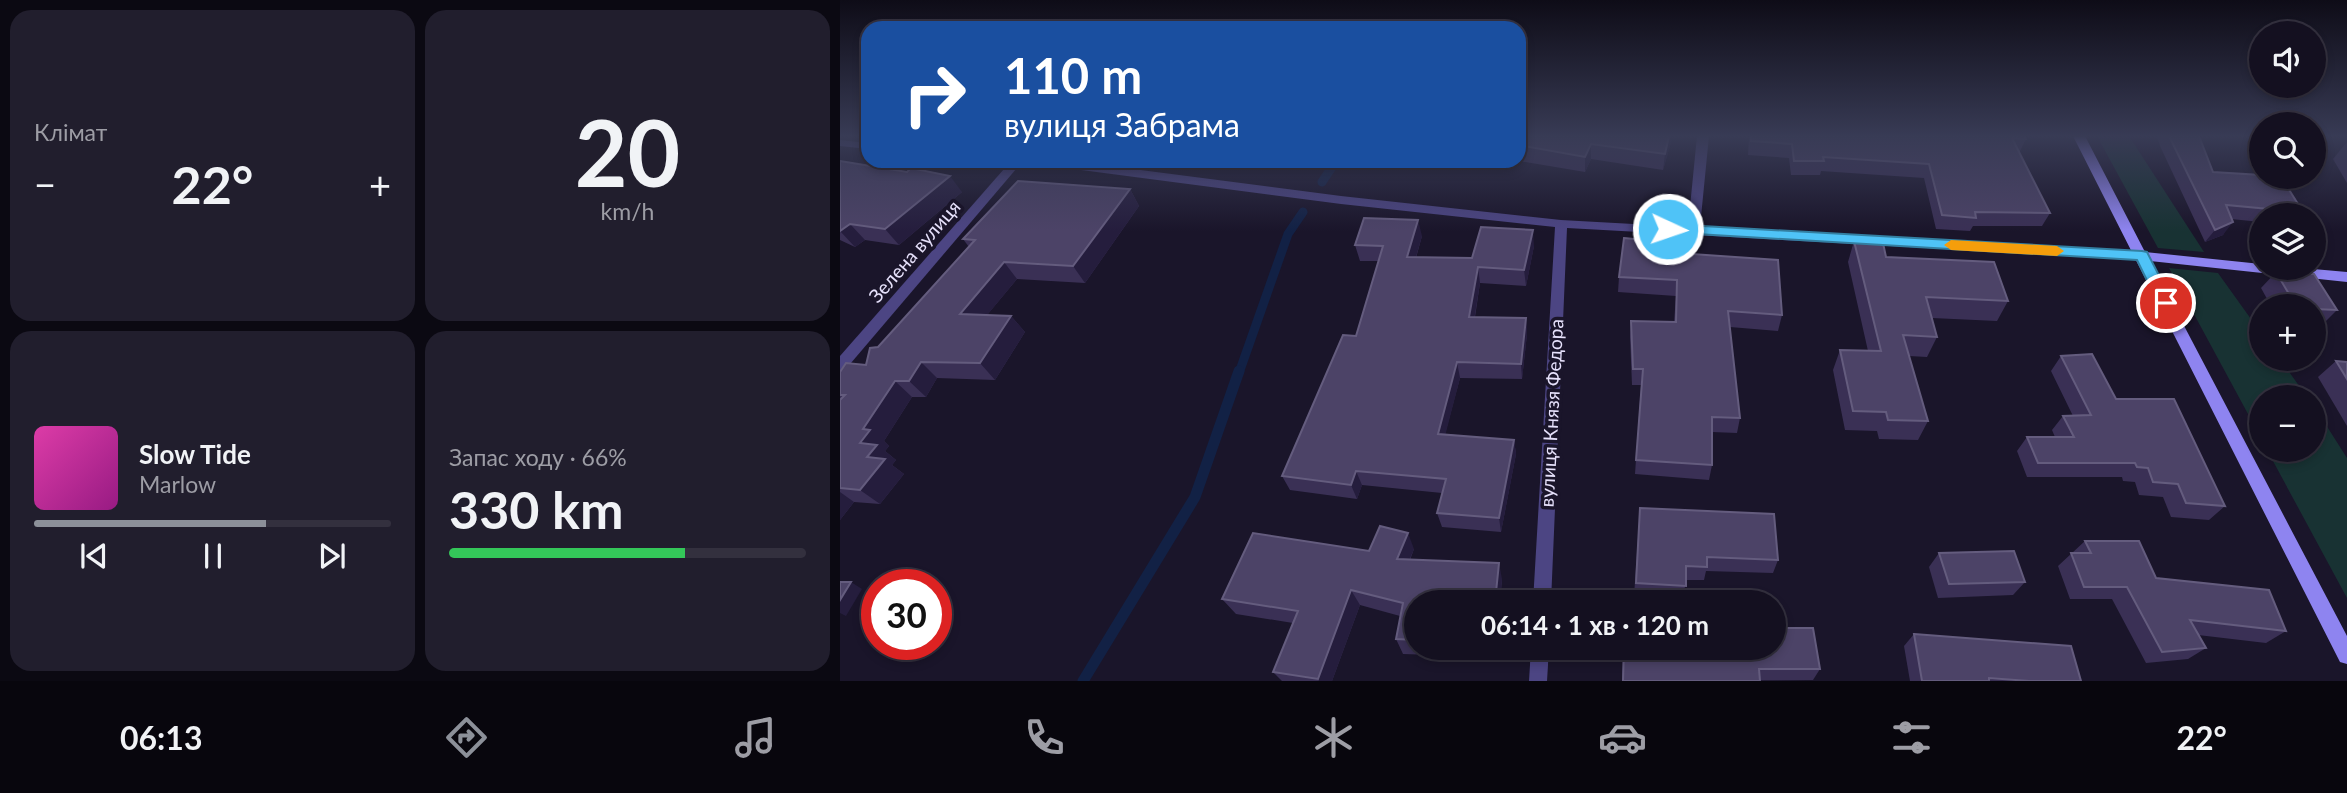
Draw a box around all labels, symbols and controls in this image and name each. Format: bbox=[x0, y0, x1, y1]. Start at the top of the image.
map controls bbox=[2249, 21, 2326, 462]
button: sound bbox=[2249, 21, 2326, 98]
text: 110 m bbox=[1004, 46, 1142, 104]
icon: right bbox=[889, 49, 980, 140]
text: 20 bbox=[575, 97, 680, 206]
text: вулиця Забрама bbox=[1004, 105, 1240, 144]
button: search bbox=[2249, 112, 2326, 189]
text: Клімат bbox=[34, 118, 107, 146]
text: 22° bbox=[172, 153, 253, 215]
text: − bbox=[34, 161, 56, 207]
text: + bbox=[369, 161, 391, 207]
position arrow bbox=[1631, 192, 1705, 266]
street label: Зелена вулиця bbox=[863, 195, 965, 307]
text: km/h bbox=[601, 197, 654, 225]
button: layers bbox=[2249, 203, 2326, 280]
pin bbox=[2136, 273, 2196, 333]
icon: arrive bbox=[2147, 284, 2185, 322]
button: + bbox=[2249, 294, 2326, 371]
street label: вулиця Князя Федора bbox=[1535, 318, 1567, 508]
button: − bbox=[2249, 385, 2326, 462]
text: Slow Tide bbox=[139, 438, 251, 470]
text: Запас ходу · 66% bbox=[449, 443, 627, 471]
text: Marlow bbox=[139, 470, 216, 498]
text: 330 km bbox=[449, 478, 623, 540]
icon: previous bbox=[75, 537, 113, 575]
icon: pause bbox=[194, 537, 232, 575]
icon: next bbox=[313, 537, 351, 575]
speed limit sign: 30 bbox=[861, 569, 952, 660]
text: 06:14 · 1 хв · 120 m bbox=[1481, 609, 1709, 641]
icon: directions bbox=[442, 713, 491, 762]
icon: music bbox=[731, 713, 780, 762]
icon: phone bbox=[1020, 713, 1069, 762]
icon: climate bbox=[1309, 713, 1358, 762]
icon: car bbox=[1598, 713, 1647, 762]
icon: filters bbox=[1887, 713, 1936, 762]
text: 06:13 bbox=[120, 718, 202, 757]
text: 22° bbox=[2176, 718, 2227, 757]

